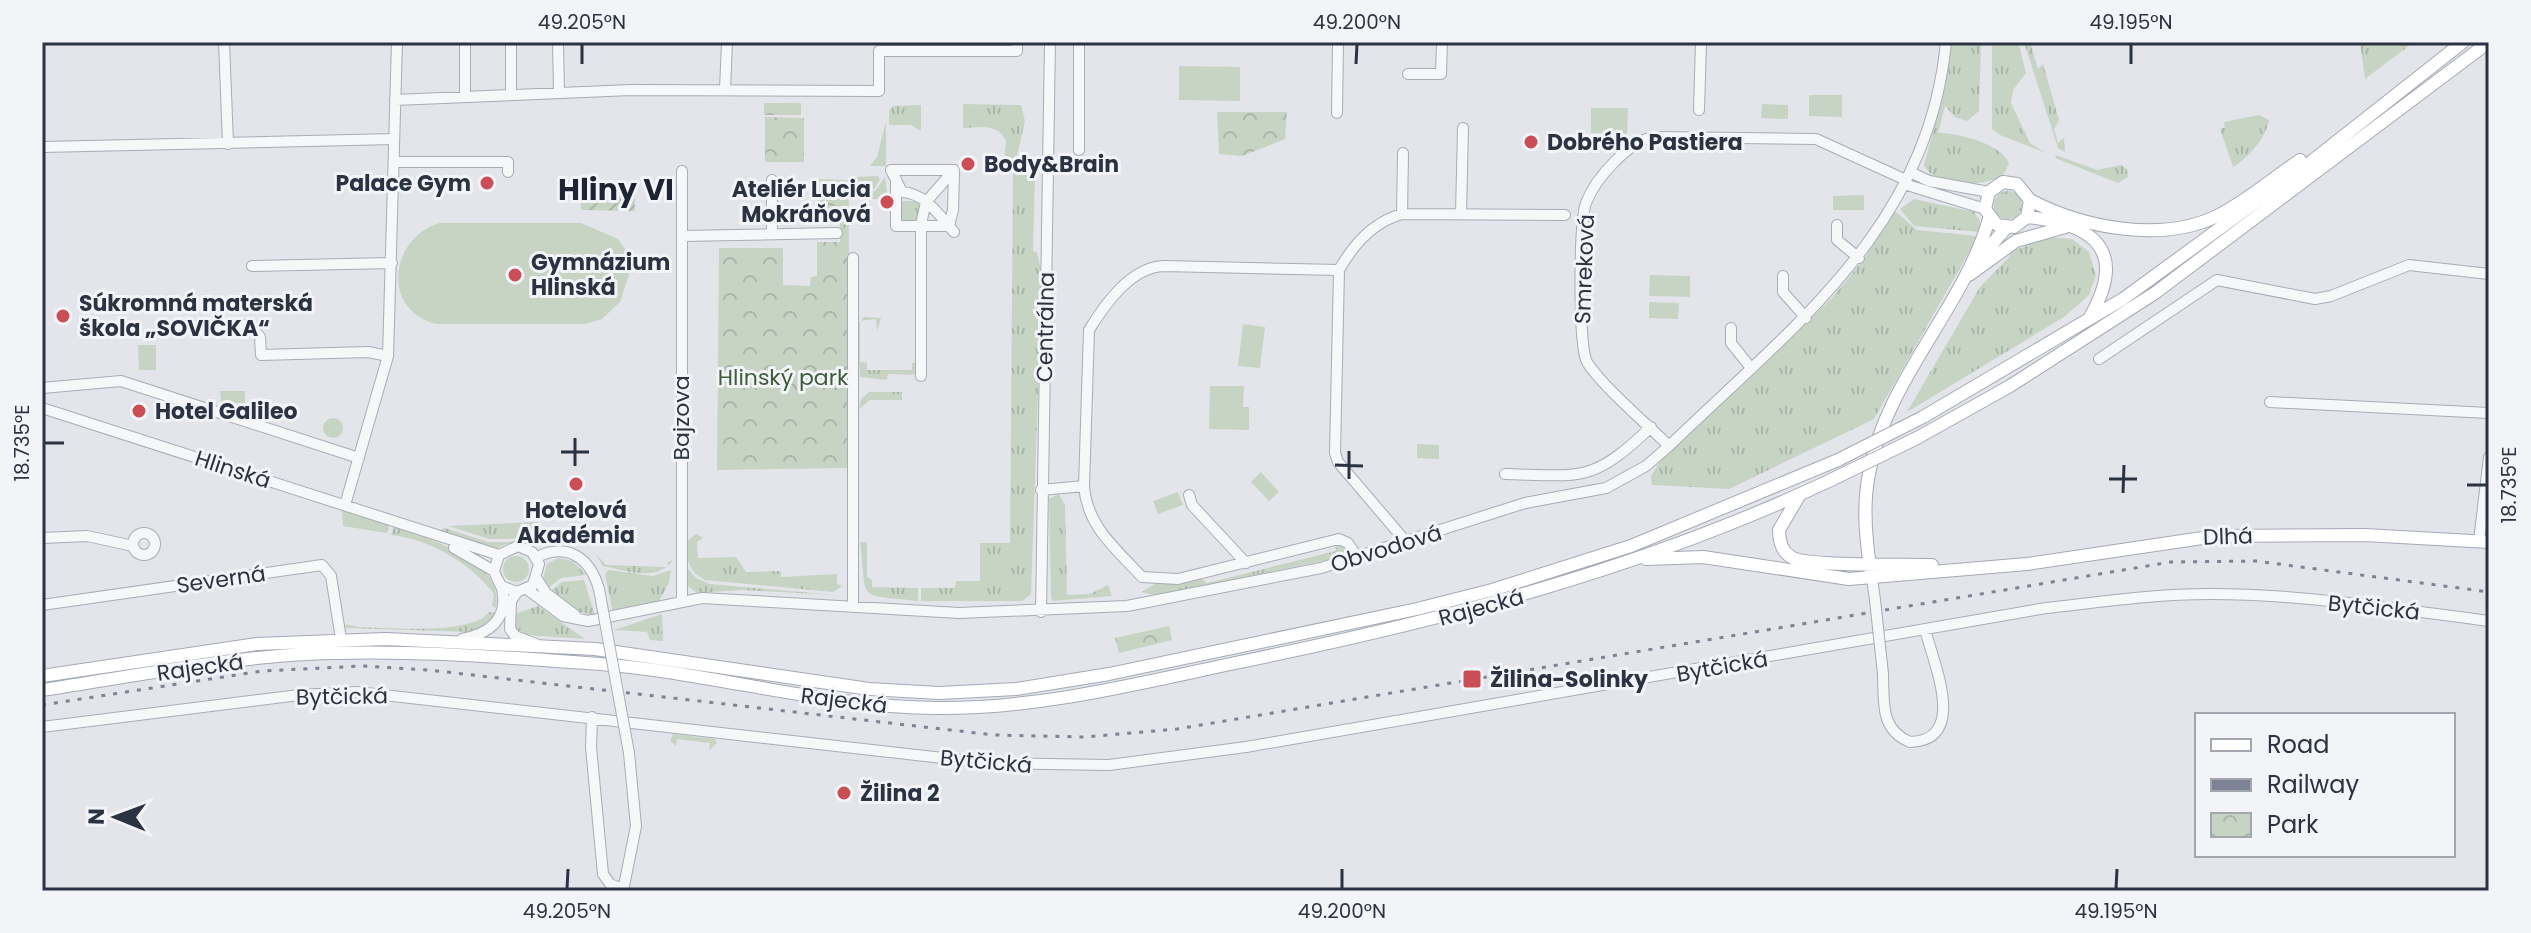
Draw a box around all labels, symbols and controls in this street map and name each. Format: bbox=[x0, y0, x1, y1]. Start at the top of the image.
text: 49.205°N bbox=[538, 8, 626, 36]
text: 49.200°N bbox=[1313, 8, 1401, 36]
text: 49.195°N bbox=[2089, 8, 2173, 36]
place label: Dobrého Pastiera bbox=[1547, 127, 1743, 158]
marker: Dobrého Pastiera bbox=[1522, 133, 1540, 151]
place label: Body&Brain bbox=[984, 149, 1119, 180]
marker: Body&Brain bbox=[959, 155, 977, 173]
place label: Palace Gym bbox=[335, 168, 471, 199]
district label: Hliny VI bbox=[558, 168, 674, 211]
marker: Palace Gym bbox=[478, 174, 496, 192]
place label: Ateliér Lucia Mokráňová bbox=[732, 174, 871, 230]
marker: Ateliér Lucia Mokráňová bbox=[878, 193, 896, 211]
street label: Smreková bbox=[1567, 213, 1602, 325]
place label: Gymnázium Hlinská bbox=[531, 247, 670, 303]
marker: Gymnázium Hlinská bbox=[506, 266, 524, 284]
street label: Centrálna bbox=[1029, 272, 1062, 382]
place label: Súkromná materská škola „SOVIČKA“ bbox=[79, 288, 313, 344]
marker: Súkromná materská škola „SOVIČKA“ bbox=[54, 307, 72, 325]
park label: Hlinský park bbox=[718, 362, 849, 393]
street label: Bajzova bbox=[666, 375, 697, 461]
place label: Hotel Galileo bbox=[155, 396, 297, 427]
marker: Hotel Galileo bbox=[130, 402, 148, 420]
text: 18.735°E bbox=[8, 405, 36, 481]
street label: Hlinská bbox=[191, 443, 275, 496]
text: 18.735°E bbox=[2495, 447, 2523, 523]
marker: Hotelová Akadémia bbox=[567, 475, 585, 493]
place label: Hotelová Akadémia bbox=[517, 495, 635, 551]
street label: Obvodová bbox=[1327, 517, 1446, 580]
street label: Dlhá bbox=[2203, 520, 2254, 553]
street label: Severná bbox=[174, 558, 268, 601]
street label: Rajecká bbox=[1435, 581, 1527, 634]
street label: Bytčická bbox=[2326, 587, 2421, 628]
street label: Bytčická bbox=[1674, 643, 1770, 690]
street label: Rajecká bbox=[155, 646, 245, 689]
place label: Žilina-Solinky bbox=[1490, 664, 1648, 695]
marker: Žilina-Solinky bbox=[1461, 668, 1483, 690]
street label: Bytčická bbox=[296, 680, 388, 713]
street label: Rajecká bbox=[799, 680, 889, 721]
legend bbox=[2195, 713, 2455, 857]
text: Road bbox=[2267, 728, 2329, 761]
street label: Bytčická bbox=[939, 742, 1033, 781]
text: Railway bbox=[2267, 768, 2360, 801]
north arrow bbox=[76, 777, 156, 857]
place label: Žilina 2 bbox=[860, 778, 940, 809]
marker: Žilina 2 bbox=[835, 784, 853, 802]
text: N bbox=[81, 808, 112, 825]
text: Park bbox=[2267, 808, 2319, 841]
text: 49.205°N bbox=[523, 897, 611, 925]
text: 49.200°N bbox=[1298, 897, 1386, 925]
text: 49.195°N bbox=[2074, 897, 2158, 925]

